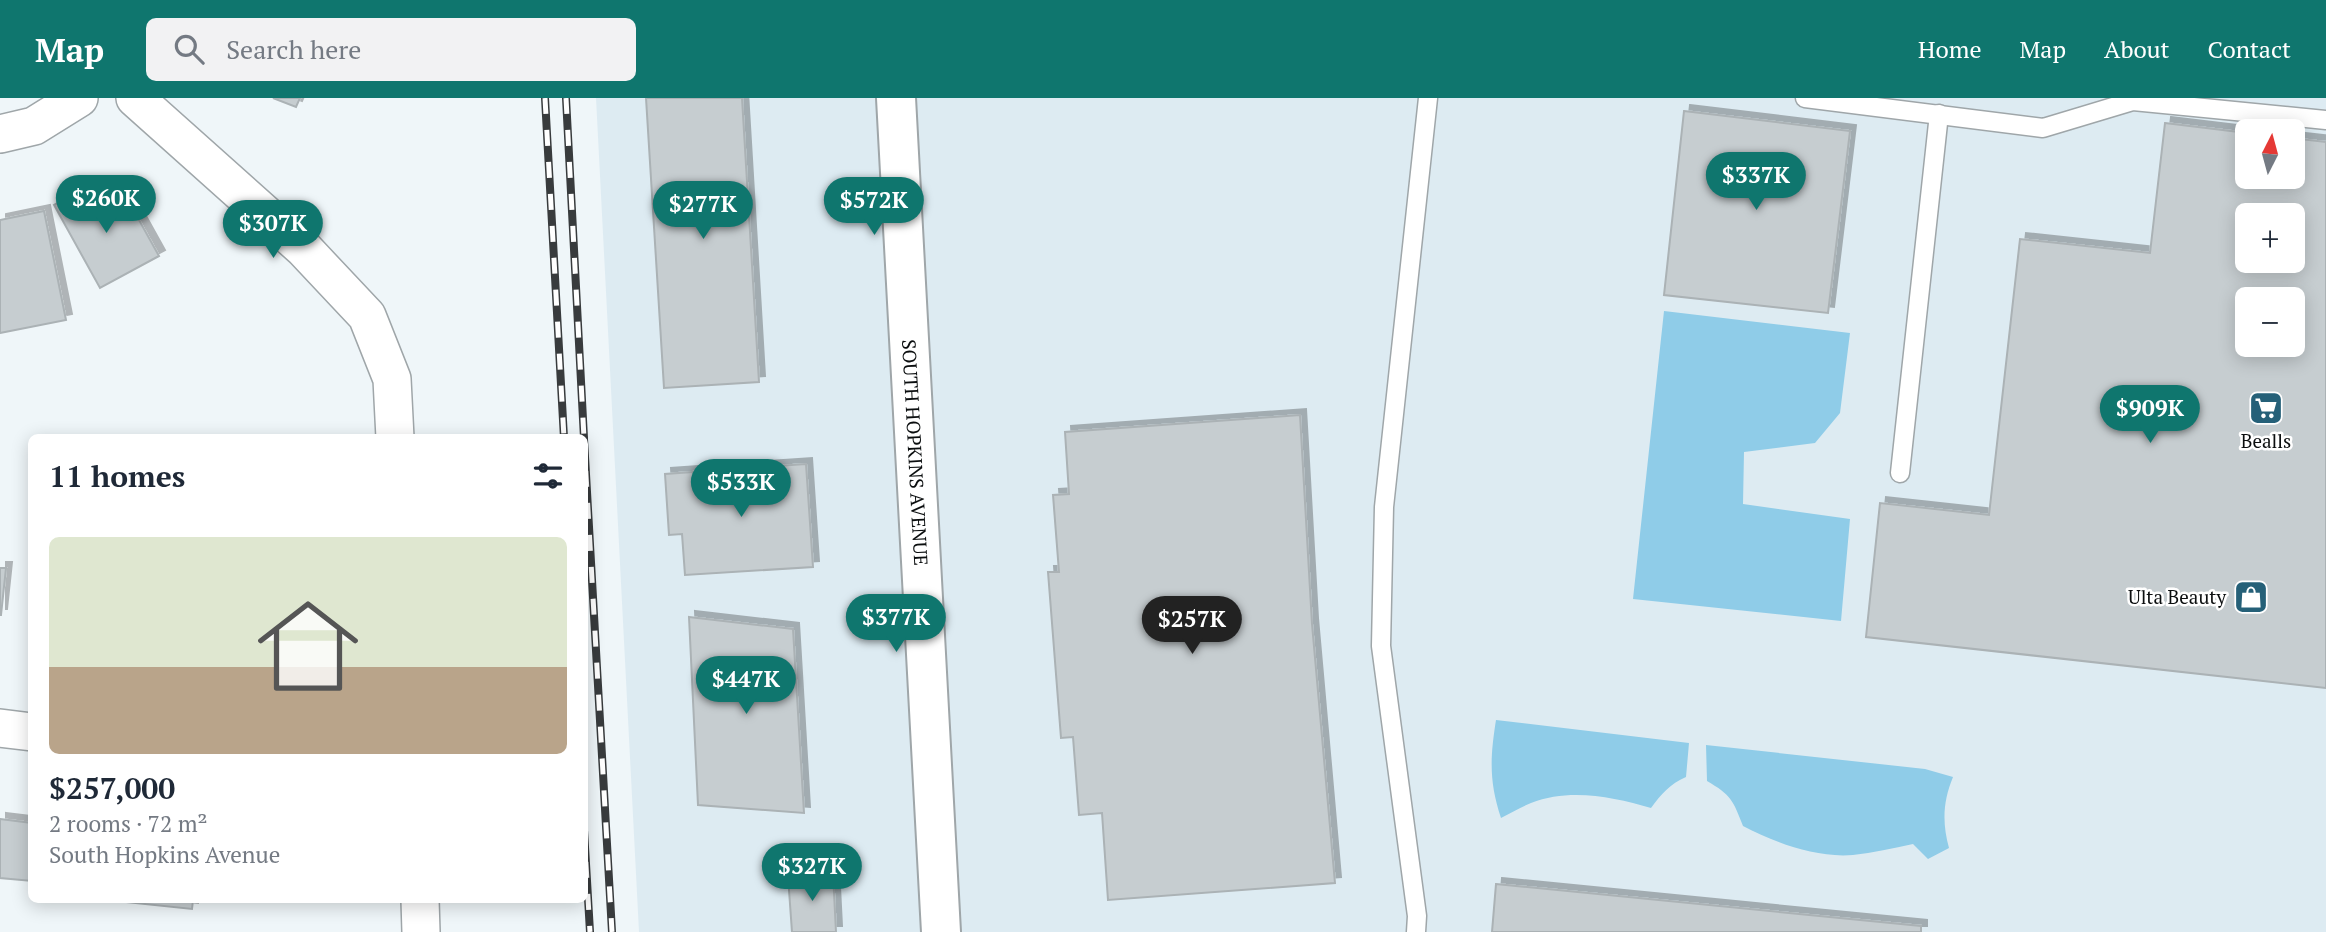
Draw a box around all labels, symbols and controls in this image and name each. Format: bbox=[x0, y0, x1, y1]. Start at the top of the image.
search box bbox=[146, 18, 636, 81]
text: Map bbox=[35, 28, 104, 71]
icon: search bbox=[170, 30, 208, 68]
text: Search here bbox=[226, 32, 361, 66]
text: Home bbox=[1918, 33, 1982, 65]
text: Map bbox=[2020, 33, 2066, 65]
text: About bbox=[2104, 33, 2170, 65]
text: Contact bbox=[2208, 33, 2291, 65]
north arrow bbox=[2235, 119, 2305, 189]
map controls bbox=[2235, 119, 2305, 357]
pin: $337K bbox=[1707, 152, 1805, 212]
text: $337K bbox=[1722, 159, 1790, 190]
pin: $260K bbox=[57, 176, 155, 235]
pin: $572K bbox=[825, 178, 923, 237]
pin: $277K bbox=[654, 181, 752, 241]
text: $260K bbox=[72, 182, 140, 213]
text: $572K bbox=[840, 184, 908, 215]
text: $277K bbox=[669, 188, 737, 219]
pin: $307K bbox=[224, 200, 322, 260]
button: + bbox=[2235, 203, 2305, 273]
text: $307K bbox=[239, 207, 307, 238]
button: − bbox=[2235, 287, 2305, 357]
street label: SOUTH HOPKINS AVENUE bbox=[897, 339, 934, 566]
pin: $909K bbox=[2101, 386, 2199, 445]
supermarket icon: Bealls bbox=[2247, 389, 2285, 427]
text: $909K bbox=[2116, 392, 2184, 423]
place label: Bealls bbox=[2241, 428, 2291, 453]
text: 11 homes bbox=[49, 456, 185, 496]
icon: filters bbox=[529, 457, 567, 495]
pin: $533K bbox=[692, 460, 790, 519]
text: $533K bbox=[707, 466, 775, 497]
shop icon: Ulta Beauty bbox=[2232, 578, 2270, 616]
icon: home bbox=[245, 583, 371, 709]
place label: Ulta Beauty bbox=[2128, 584, 2226, 609]
pin: $377K bbox=[847, 594, 945, 654]
pin: $257K bbox=[1143, 596, 1241, 656]
text: $377K bbox=[862, 601, 930, 632]
text: $257K bbox=[1158, 603, 1226, 634]
pin: $447K bbox=[697, 656, 795, 716]
text: $447K bbox=[712, 663, 780, 694]
text: $257,000 bbox=[49, 768, 175, 808]
text: 2 rooms · 72 m² bbox=[49, 808, 208, 839]
text: South Hopkins Avenue bbox=[49, 839, 280, 870]
pin: $327K bbox=[763, 844, 861, 903]
text: $327K bbox=[778, 850, 846, 881]

